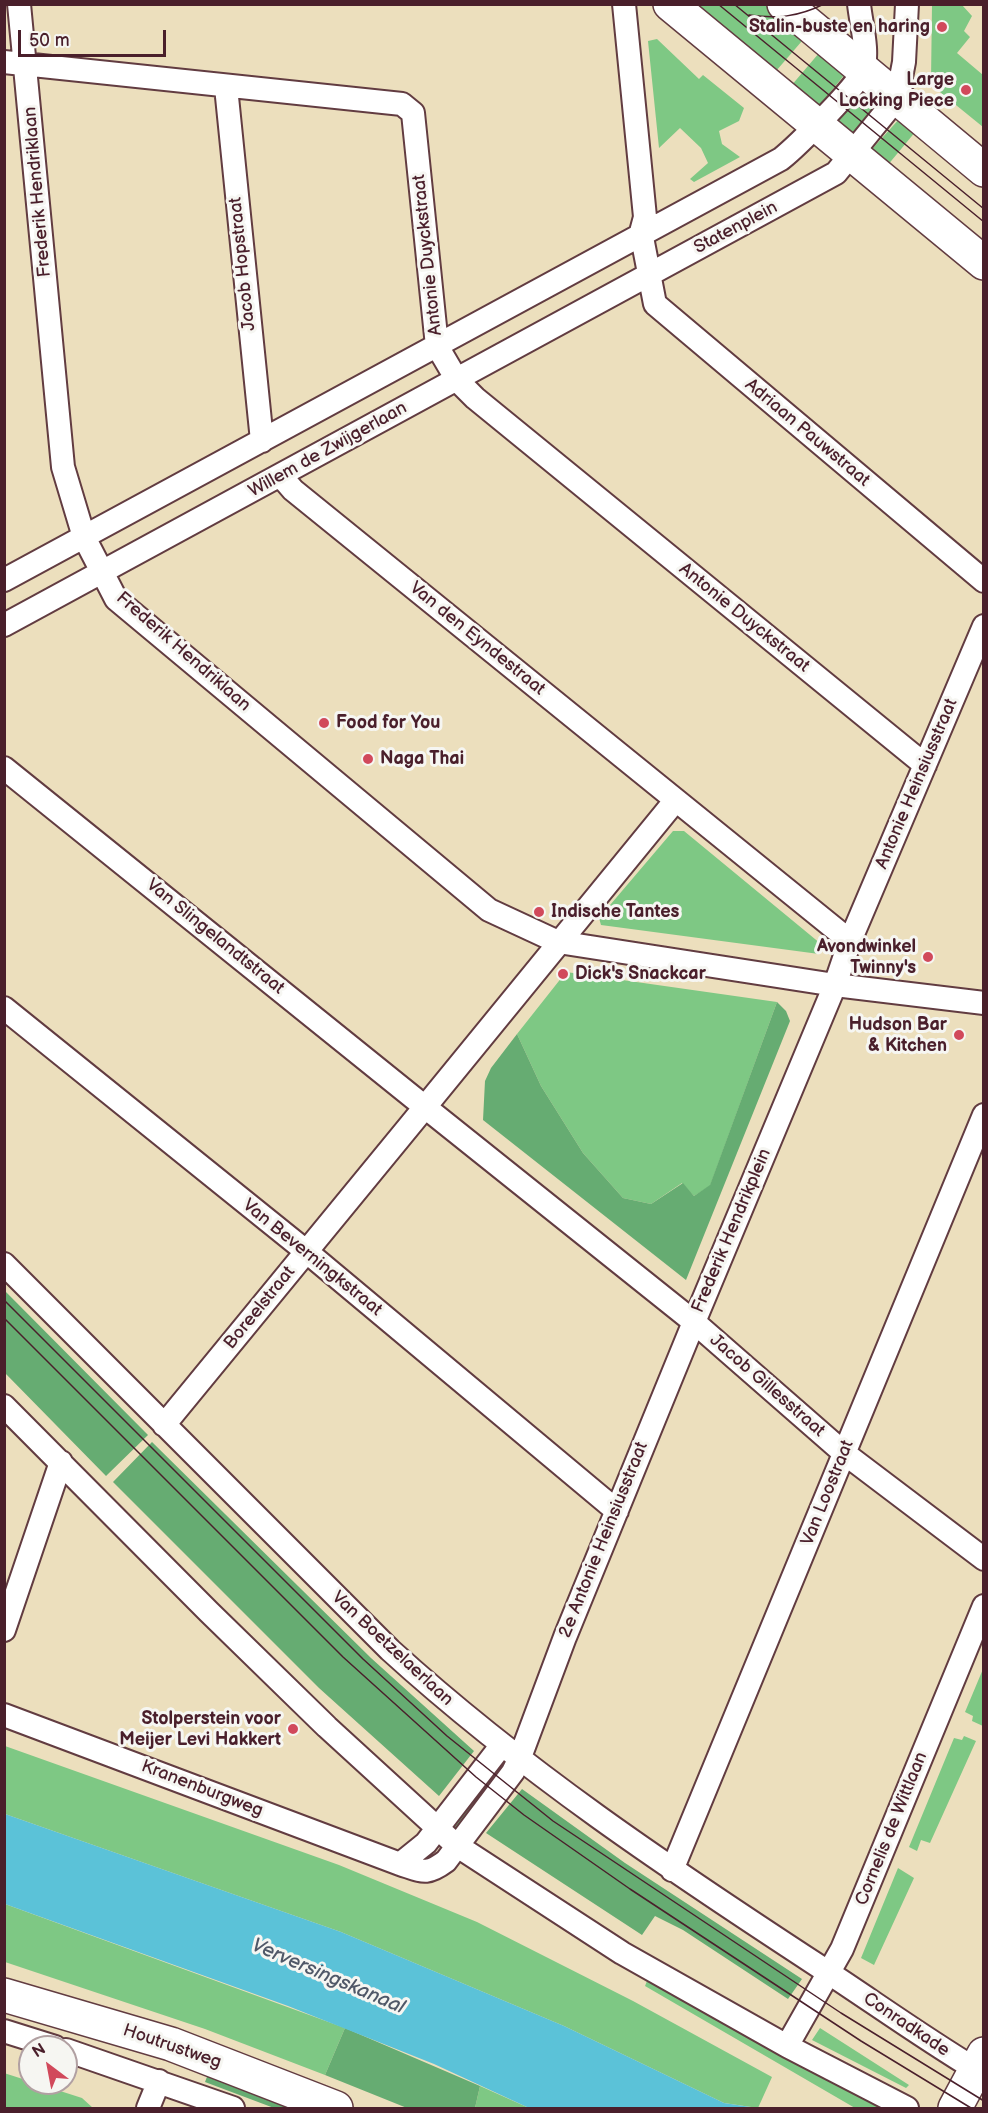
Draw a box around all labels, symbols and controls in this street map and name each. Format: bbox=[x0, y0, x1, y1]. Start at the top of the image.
place label: Stalin-buste en haring bbox=[749, 16, 930, 38]
scale bar bbox=[21, 18, 170, 56]
marker: Stalin-buste en haring bbox=[935, 20, 949, 34]
text: 50 m bbox=[29, 30, 70, 51]
place label: Large Locking Piece bbox=[839, 69, 954, 112]
marker: Large Locking Piece bbox=[959, 83, 973, 97]
street label: Frederik Hendriklaan bbox=[20, 106, 56, 278]
street label: Antonie Duyckstraat bbox=[409, 173, 447, 337]
street label: Jacob Hopstraat bbox=[225, 196, 261, 332]
street label: Statenplein bbox=[691, 197, 781, 259]
street label: Adriaan Pauwstraat bbox=[740, 374, 874, 492]
street label: Willem de Zwijgerlaan bbox=[245, 398, 411, 502]
street label: Antonie Duyckstraat bbox=[674, 559, 814, 677]
street label: Van den Eyndestraat bbox=[405, 578, 549, 700]
street label: Frederik Hendriklaan bbox=[111, 588, 255, 716]
street label: Antonie Heinsiusstraat bbox=[871, 696, 963, 872]
place label: Food for You bbox=[336, 712, 440, 734]
marker: Food for You bbox=[317, 716, 331, 730]
place label: Naga Thai bbox=[380, 748, 464, 770]
marker: Naga Thai bbox=[361, 752, 375, 766]
street label: Van Slingelandtstraat bbox=[142, 875, 288, 999]
place label: Indische Tantes bbox=[551, 901, 679, 923]
marker: Indische Tantes bbox=[532, 905, 546, 919]
place label: Avondwinkel Twinny's bbox=[817, 936, 916, 978]
marker: Avondwinkel Twinny's bbox=[921, 950, 935, 964]
place label: Dick's Snackcar bbox=[575, 963, 706, 985]
marker: Dick's Snackcar bbox=[556, 967, 570, 981]
place label: Hudson Bar & Kitchen bbox=[849, 1014, 947, 1056]
marker: Hudson Bar & Kitchen bbox=[952, 1028, 966, 1042]
street label: Frederik Hendrikplein bbox=[688, 1146, 776, 1316]
street label: Van Beverningkstraat bbox=[238, 1195, 386, 1321]
street label: Boreelstraat bbox=[220, 1262, 300, 1354]
street label: Jacob Gillesstraat bbox=[705, 1330, 829, 1442]
street label: Van Loostraat bbox=[797, 1437, 859, 1549]
street label: 2e Antonie Heinsiusstraat bbox=[555, 1439, 653, 1641]
street label: Van Boetzelaerlaan bbox=[327, 1587, 457, 1711]
place label: Stolperstein voor Meijer Levi Hakkert bbox=[119, 1708, 281, 1750]
marker: Stolperstein voor Meijer Levi Hakkert bbox=[286, 1722, 300, 1736]
street label: Cornelis de Wittlaan bbox=[851, 1749, 933, 1909]
street label: Kranenburgweg bbox=[138, 1756, 266, 1822]
water label: Verversingskanaal bbox=[248, 1934, 408, 2020]
street label: Conradkade bbox=[859, 1988, 953, 2062]
street label: Houtrustweg bbox=[120, 2020, 224, 2074]
north arrow bbox=[18, 2035, 78, 2095]
text: N bbox=[29, 2040, 49, 2062]

